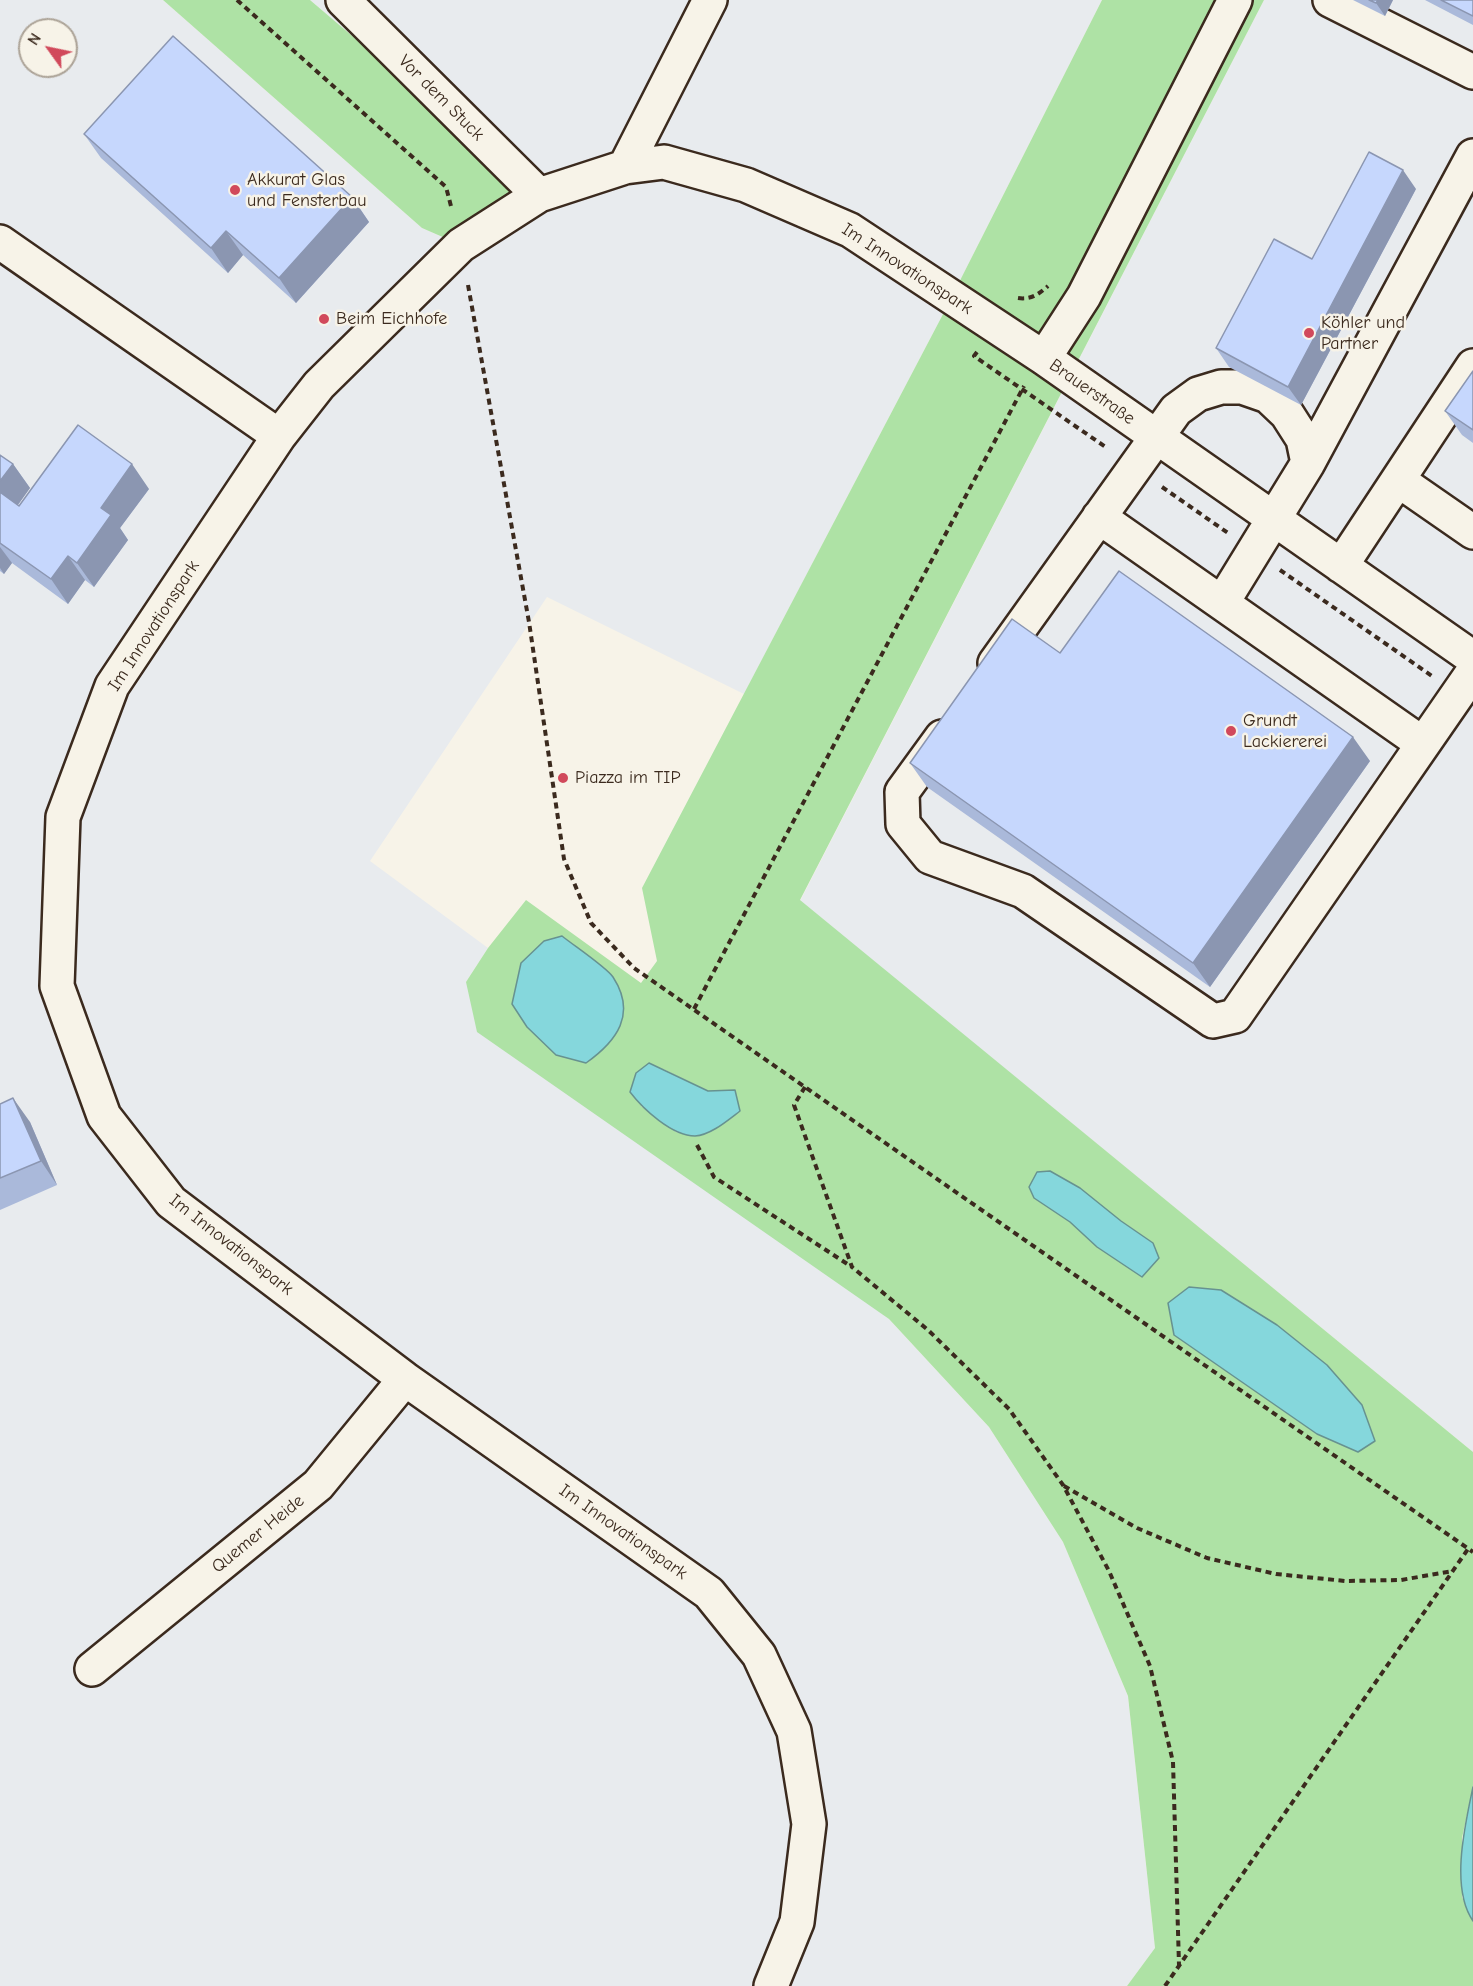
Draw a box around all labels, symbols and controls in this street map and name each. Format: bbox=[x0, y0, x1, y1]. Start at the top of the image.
north arrow bbox=[18, 18, 78, 78]
text: N bbox=[24, 30, 45, 49]
street label: Vor dem Stuck bbox=[394, 51, 488, 145]
place label: Akkurat Glas und Fensterbau bbox=[247, 169, 366, 212]
marker: Akkurat Glas und Fensterbau bbox=[228, 183, 242, 197]
street label: Im Innovationspark bbox=[838, 219, 976, 319]
place label: Beim Eichhofe bbox=[336, 308, 447, 330]
marker: Beim Eichhofe bbox=[317, 312, 331, 326]
place label: Köhler und Partner bbox=[1321, 312, 1405, 354]
marker: Köhler und Partner bbox=[1302, 326, 1316, 340]
street label: Brauerstraße bbox=[1045, 355, 1139, 429]
street label: Im Innovationspark bbox=[104, 557, 204, 695]
place label: Grundt Lackiererei bbox=[1243, 710, 1327, 752]
marker: Grundt Lackiererei bbox=[1224, 724, 1238, 738]
place label: Piazza im TIP bbox=[575, 767, 680, 789]
marker: Piazza im TIP bbox=[556, 771, 570, 785]
street label: Im Innovationspark bbox=[165, 1190, 297, 1300]
street label: Im Innovationspark bbox=[555, 1480, 691, 1584]
street label: Quemer Heide bbox=[207, 1490, 309, 1578]

